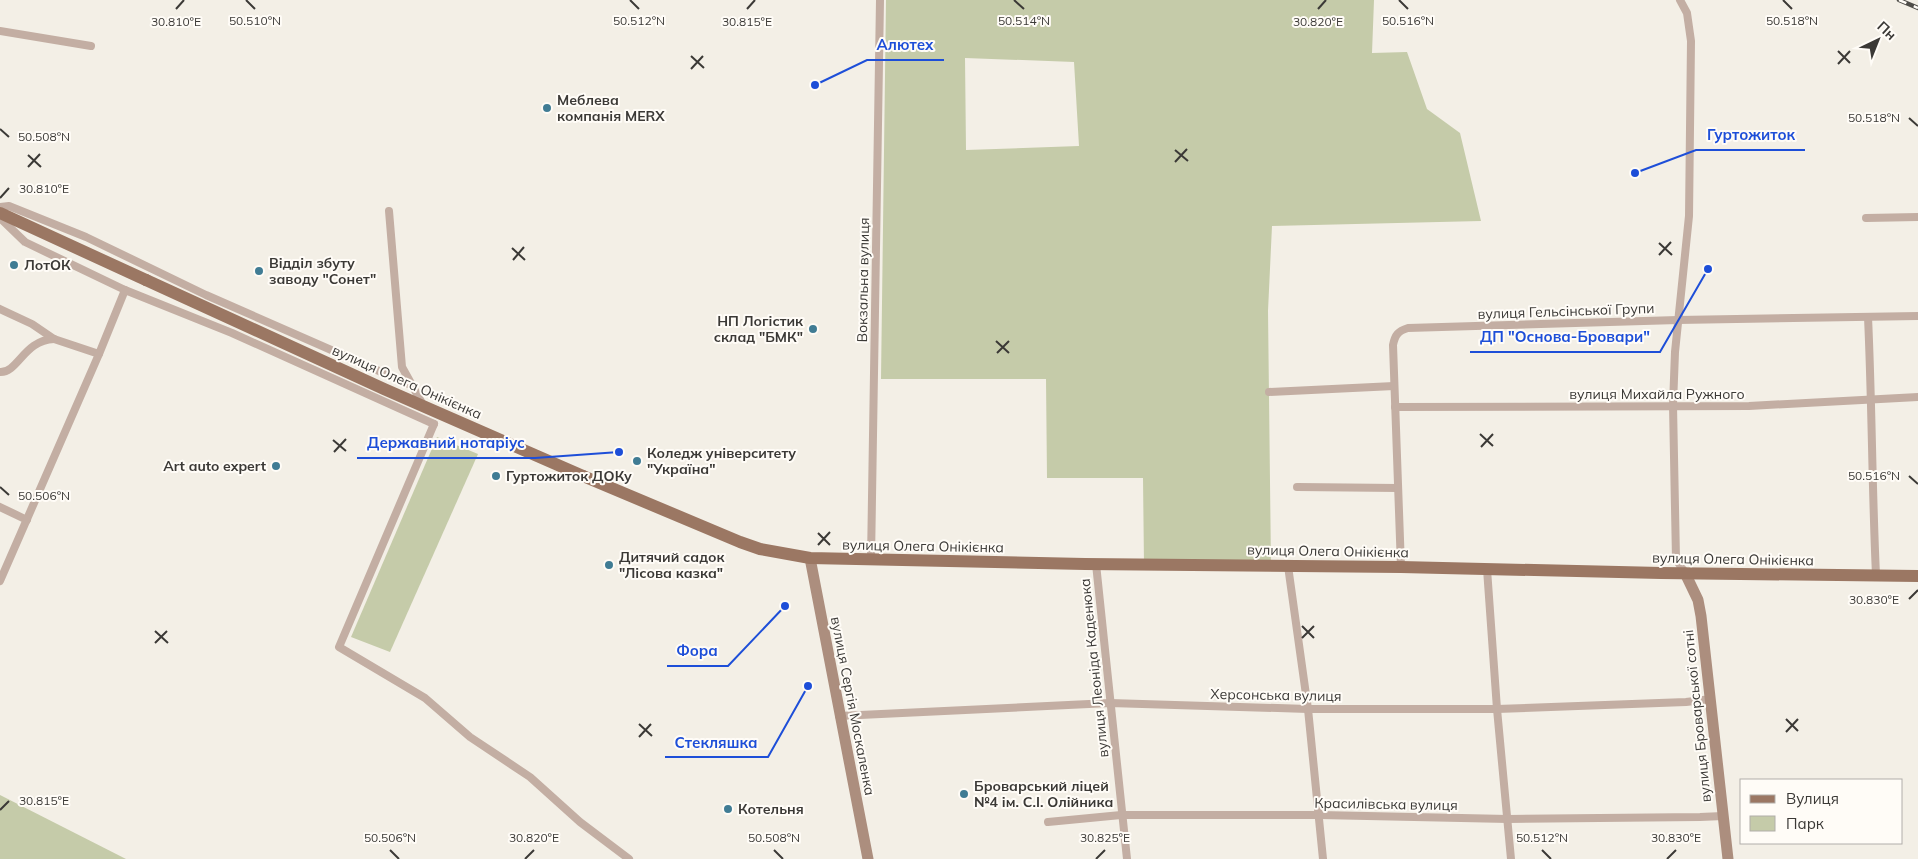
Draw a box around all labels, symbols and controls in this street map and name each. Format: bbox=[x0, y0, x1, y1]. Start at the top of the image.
text: 50.510°N bbox=[229, 13, 281, 28]
text: 50.512°N bbox=[613, 13, 665, 28]
text: 50.514°N bbox=[998, 13, 1050, 28]
text: 50.516°N bbox=[1382, 13, 1434, 28]
text: 50.518°N bbox=[1766, 13, 1818, 28]
text: 30.810°E bbox=[151, 14, 201, 29]
text: 30.815°E bbox=[722, 14, 772, 29]
text: 30.820°E bbox=[1293, 14, 1343, 29]
north arrow bbox=[1853, 15, 1903, 65]
text: Пн bbox=[1874, 17, 1900, 44]
callout: Алютех bbox=[867, 30, 944, 60]
text: Алютех bbox=[877, 35, 934, 54]
place label: Меблева компанія MERX bbox=[557, 91, 665, 125]
marker: Меблева компанія MERX bbox=[541, 102, 553, 114]
text: 50.518°N bbox=[1848, 110, 1900, 125]
callout: Гуртожиток bbox=[1696, 120, 1805, 150]
text: Гуртожиток bbox=[1707, 125, 1796, 144]
text: 50.508°N bbox=[18, 129, 70, 144]
text: 30.810°E bbox=[19, 181, 69, 196]
street label: Вокзальна вулиця bbox=[853, 217, 873, 343]
place label: Відділ збуту заводу "Сонет" bbox=[269, 254, 376, 288]
place label: ЛотОК bbox=[24, 256, 71, 274]
marker: ЛотОК bbox=[8, 259, 20, 271]
marker: Відділ збуту заводу "Сонет" bbox=[253, 265, 265, 277]
street label: вулиця Гельсінської Групи bbox=[1477, 299, 1655, 323]
place label: НП Логістик склад "БМК" bbox=[714, 312, 804, 346]
callout: ДП "Основа-Бровари" bbox=[1470, 322, 1660, 352]
marker: НП Логістик склад "БМК" bbox=[807, 323, 819, 335]
text: ДП "Основа-Бровари" bbox=[1480, 327, 1650, 346]
street label: вулиця Олега Онікієнка bbox=[329, 341, 485, 423]
street label: вулиця Михайла Ружного bbox=[1569, 385, 1745, 403]
callout: Державний нотаріус bbox=[357, 428, 535, 458]
text: Державний нотаріус bbox=[367, 433, 525, 452]
place label: Коледж університету "Україна" bbox=[647, 444, 796, 478]
marker: Коледж університету "Україна" bbox=[631, 455, 643, 467]
place label: Art auto expert bbox=[163, 457, 267, 475]
marker: Art auto expert bbox=[270, 460, 282, 472]
place label: Гуртожиток ДОКу bbox=[506, 467, 632, 485]
text: 50.516°N bbox=[1848, 468, 1900, 483]
marker: Гуртожиток ДОКу bbox=[490, 470, 502, 482]
text: 50.506°N bbox=[18, 488, 70, 503]
street label: вулиця Олега Онікієнка bbox=[842, 536, 1004, 556]
street label: вулиця Олега Онікієнка bbox=[1247, 541, 1409, 561]
place label: Дитячий садок "Лісова казка" bbox=[619, 548, 726, 582]
street label: вулиця Олега Онікієнка bbox=[1652, 549, 1814, 569]
marker: Дитячий садок "Лісова казка" bbox=[603, 559, 615, 571]
street label: вулиця Леоніда Каденюка bbox=[1076, 578, 1112, 758]
text: 30.830°E bbox=[1849, 592, 1899, 607]
street label: вулиця Сергія Москаленка bbox=[827, 615, 879, 797]
street label: вулиця Броварської сотні bbox=[1679, 629, 1715, 803]
callout: Фора bbox=[667, 636, 728, 666]
text: Фора bbox=[676, 641, 718, 660]
street label: Херсонська вулиця bbox=[1210, 685, 1342, 705]
callout: Стекляшка bbox=[665, 727, 768, 757]
text: Стекляшка bbox=[675, 733, 757, 752]
place label: Броварський ліцей №4 ім. С.І. Олійника bbox=[974, 777, 1113, 811]
legend bbox=[1740, 779, 1903, 844]
marker: Броварський ліцей №4 ім. С.І. Олійника bbox=[958, 788, 970, 800]
text: Вулиця bbox=[1786, 789, 1839, 808]
text: 30.815°E bbox=[19, 793, 69, 808]
street label: Красилівська вулиця bbox=[1314, 794, 1458, 814]
place label: Котельня bbox=[738, 800, 804, 818]
marker: Котельня bbox=[722, 803, 734, 815]
text: Парк bbox=[1786, 814, 1825, 833]
text: 50.506°N bbox=[364, 830, 416, 845]
text: 30.820°E bbox=[509, 830, 559, 845]
text: 50.508°N bbox=[748, 830, 800, 845]
text: 30.825°E bbox=[1080, 830, 1130, 845]
text: 50.512°N bbox=[1516, 830, 1568, 845]
text: 30.830°E bbox=[1651, 830, 1701, 845]

